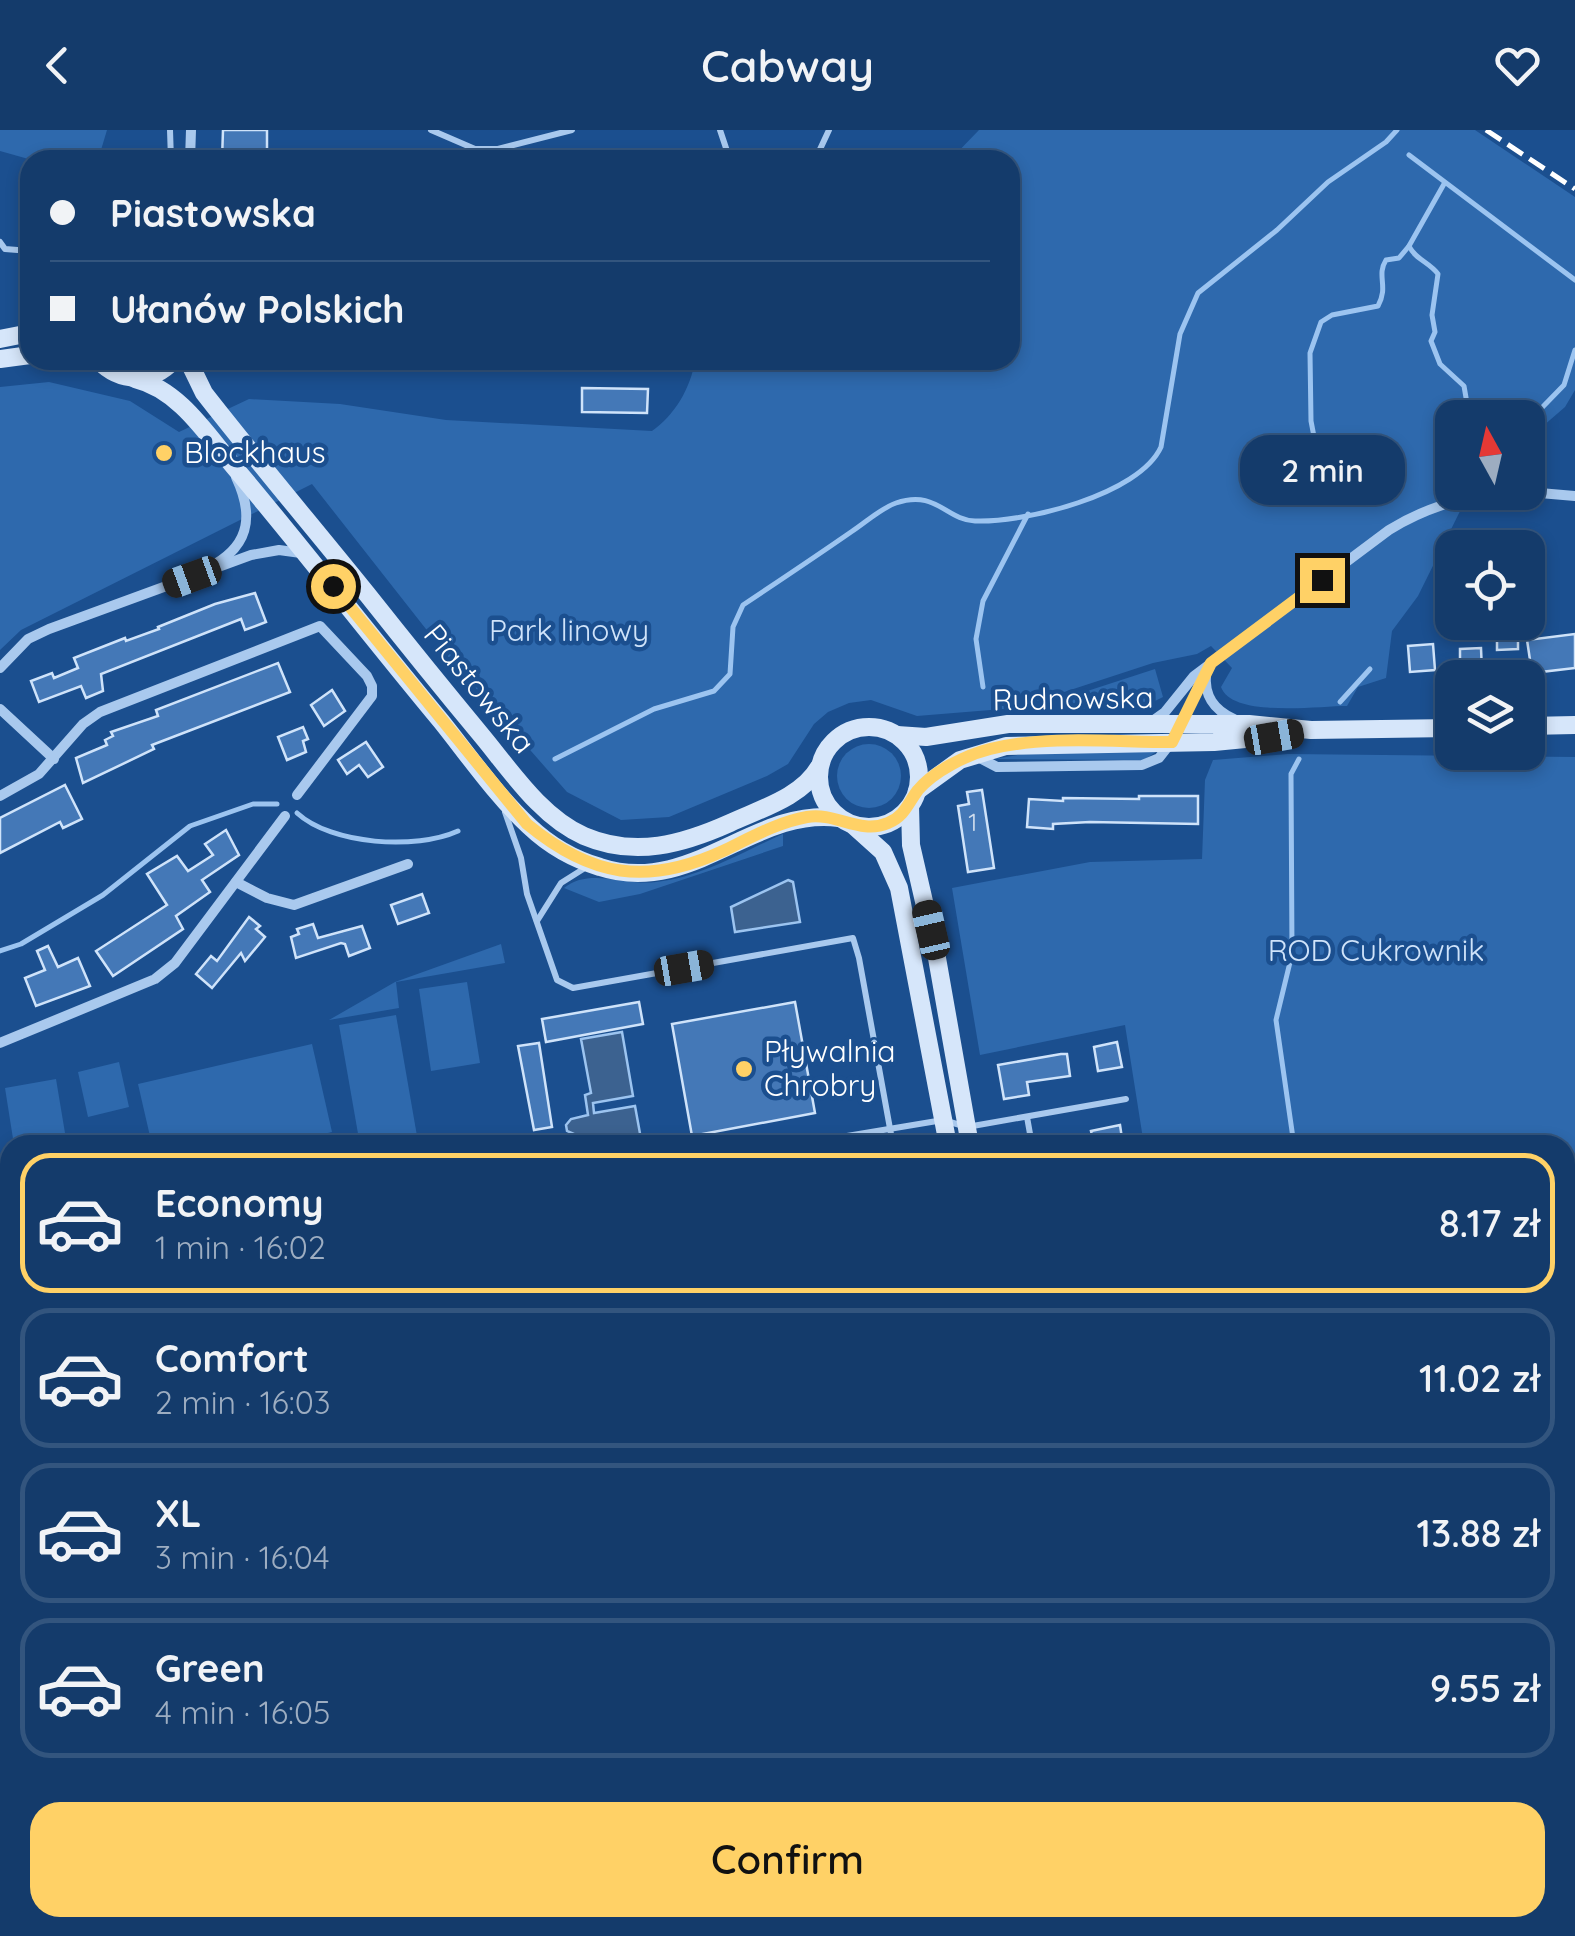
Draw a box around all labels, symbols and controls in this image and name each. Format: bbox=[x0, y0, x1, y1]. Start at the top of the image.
text: Cabway bbox=[701, 37, 874, 93]
icon: back bbox=[30, 38, 85, 93]
icon: heart bbox=[1490, 38, 1545, 93]
text: Piastowska bbox=[110, 189, 316, 237]
text: Ułanów Polskich bbox=[110, 285, 405, 333]
north arrow bbox=[1435, 400, 1545, 510]
map controls bbox=[1435, 400, 1545, 770]
place label: Blockhaus bbox=[184, 433, 326, 471]
callout: 2 min bbox=[1240, 435, 1404, 505]
marker: Blockhaus bbox=[153, 442, 175, 464]
text: 2 min bbox=[1281, 450, 1364, 490]
button: locate bbox=[1435, 530, 1545, 640]
car bbox=[159, 553, 225, 601]
route end bbox=[1300, 558, 1345, 603]
route start bbox=[311, 564, 356, 609]
park label: Park linowy bbox=[489, 611, 649, 649]
street label: Piastowska bbox=[416, 616, 543, 761]
button: layers bbox=[1435, 660, 1545, 770]
street label: Rudnowska bbox=[992, 678, 1154, 718]
car bbox=[1242, 717, 1306, 757]
house number: 1 bbox=[968, 806, 978, 837]
car bbox=[910, 897, 952, 963]
park label: ROD Cukrownik bbox=[1268, 931, 1484, 969]
car bbox=[652, 948, 716, 988]
place label: Pływalnia Chrobry bbox=[764, 1032, 896, 1104]
marker: Pływalnia Chrobry bbox=[733, 1058, 755, 1080]
icon: car bbox=[35, 1178, 125, 1268]
text: Economy bbox=[155, 1179, 324, 1227]
text: 8.17 zł bbox=[1439, 1199, 1540, 1247]
text: 1 min · 16:02 bbox=[155, 1227, 326, 1267]
icon: car bbox=[35, 1333, 125, 1423]
text: Comfort bbox=[155, 1334, 309, 1382]
text: 11.02 zł bbox=[1419, 1354, 1540, 1402]
text: 2 min · 16:03 bbox=[155, 1382, 331, 1422]
icon: car bbox=[35, 1488, 125, 1578]
text: XL bbox=[155, 1489, 201, 1537]
text: 13.88 zł bbox=[1417, 1509, 1540, 1557]
text: 3 min · 16:04 bbox=[155, 1537, 330, 1577]
icon: car bbox=[35, 1643, 125, 1733]
text: Green bbox=[155, 1644, 265, 1692]
text: 9.55 zł bbox=[1430, 1664, 1540, 1712]
text: 4 min · 16:05 bbox=[155, 1692, 330, 1732]
button: Confirm bbox=[30, 1802, 1545, 1917]

